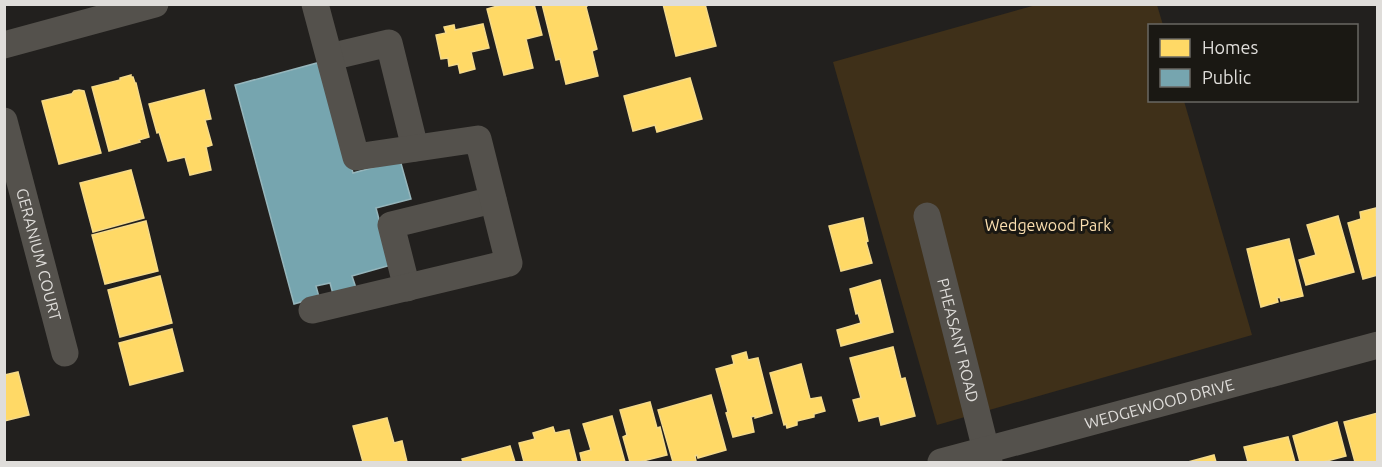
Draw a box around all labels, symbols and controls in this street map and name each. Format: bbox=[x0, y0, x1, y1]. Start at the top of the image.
legend bbox=[1148, 24, 1358, 102]
text: Homes bbox=[1202, 37, 1259, 57]
text: Public bbox=[1202, 67, 1251, 87]
street label: GERANIUM COURT bbox=[13, 186, 65, 323]
park label: Wedgewood Park bbox=[985, 216, 1111, 234]
street label: PHEASANT ROAD bbox=[934, 276, 983, 404]
street label: WEDGEWOOD DRIVE bbox=[1083, 375, 1236, 432]

